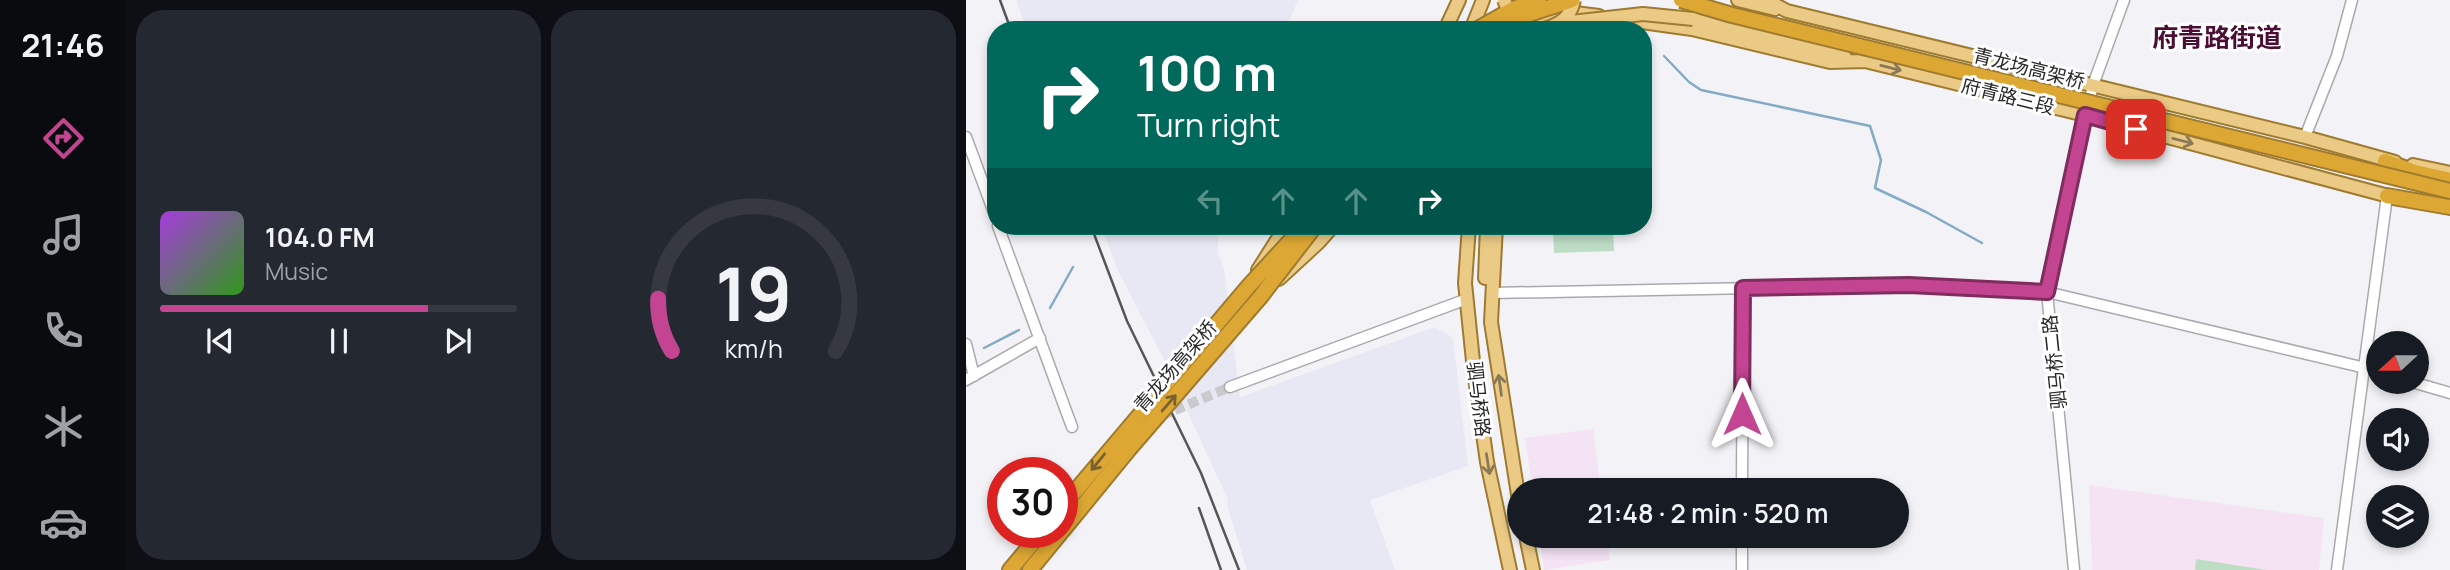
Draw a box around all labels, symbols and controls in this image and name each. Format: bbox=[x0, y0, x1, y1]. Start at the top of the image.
district label: 府青路街道 bbox=[2152, 19, 2282, 55]
text: 21:46 bbox=[21, 23, 105, 67]
text: 100 m bbox=[1137, 39, 1277, 106]
street label: 青龙场高架桥 bbox=[1971, 42, 2087, 94]
icon: right bbox=[1022, 49, 1113, 140]
one-way arrow bbox=[1879, 62, 1902, 75]
street label: 府青路三段 bbox=[1959, 72, 2057, 120]
pin bbox=[2106, 99, 2166, 159]
text: Turn right bbox=[1137, 103, 1280, 147]
icon: arrive bbox=[2117, 110, 2155, 148]
icon: directions bbox=[39, 114, 88, 163]
one-way arrow bbox=[2171, 135, 2194, 148]
icon: left bbox=[1191, 182, 1229, 220]
icon: ahead bbox=[1264, 182, 1302, 220]
icon: ahead bbox=[1337, 182, 1375, 220]
icon: right bbox=[1410, 182, 1448, 220]
icon: music bbox=[39, 210, 88, 259]
text: 104.0 FM bbox=[265, 219, 375, 255]
text: 19 bbox=[715, 243, 792, 343]
text: Music bbox=[265, 255, 328, 287]
icon: phone bbox=[39, 306, 88, 355]
street label: 驷马桥二路 bbox=[2036, 313, 2072, 411]
street label: 青龙场高架桥 bbox=[1128, 314, 1222, 418]
icon: previous bbox=[201, 322, 239, 360]
icon: pause bbox=[320, 322, 358, 360]
icon: next bbox=[439, 322, 477, 360]
text: km/h bbox=[724, 331, 783, 366]
north arrow bbox=[2366, 331, 2429, 394]
map controls bbox=[2366, 331, 2429, 548]
street label: 驷马桥路 bbox=[1461, 360, 1497, 438]
one-way arrow bbox=[1494, 374, 1507, 397]
position arrow bbox=[1705, 377, 1779, 451]
one-way arrow bbox=[1161, 394, 1177, 412]
icon: climate bbox=[39, 402, 88, 451]
button: sound bbox=[2366, 408, 2429, 471]
one-way arrow bbox=[1482, 452, 1495, 475]
one-way arrow bbox=[1091, 453, 1106, 471]
speed limit sign: 30 bbox=[987, 457, 1078, 548]
button: layers bbox=[2366, 485, 2429, 548]
text: 21:48 · 2 min · 520 m bbox=[1588, 495, 1828, 531]
icon: car bbox=[39, 498, 88, 547]

